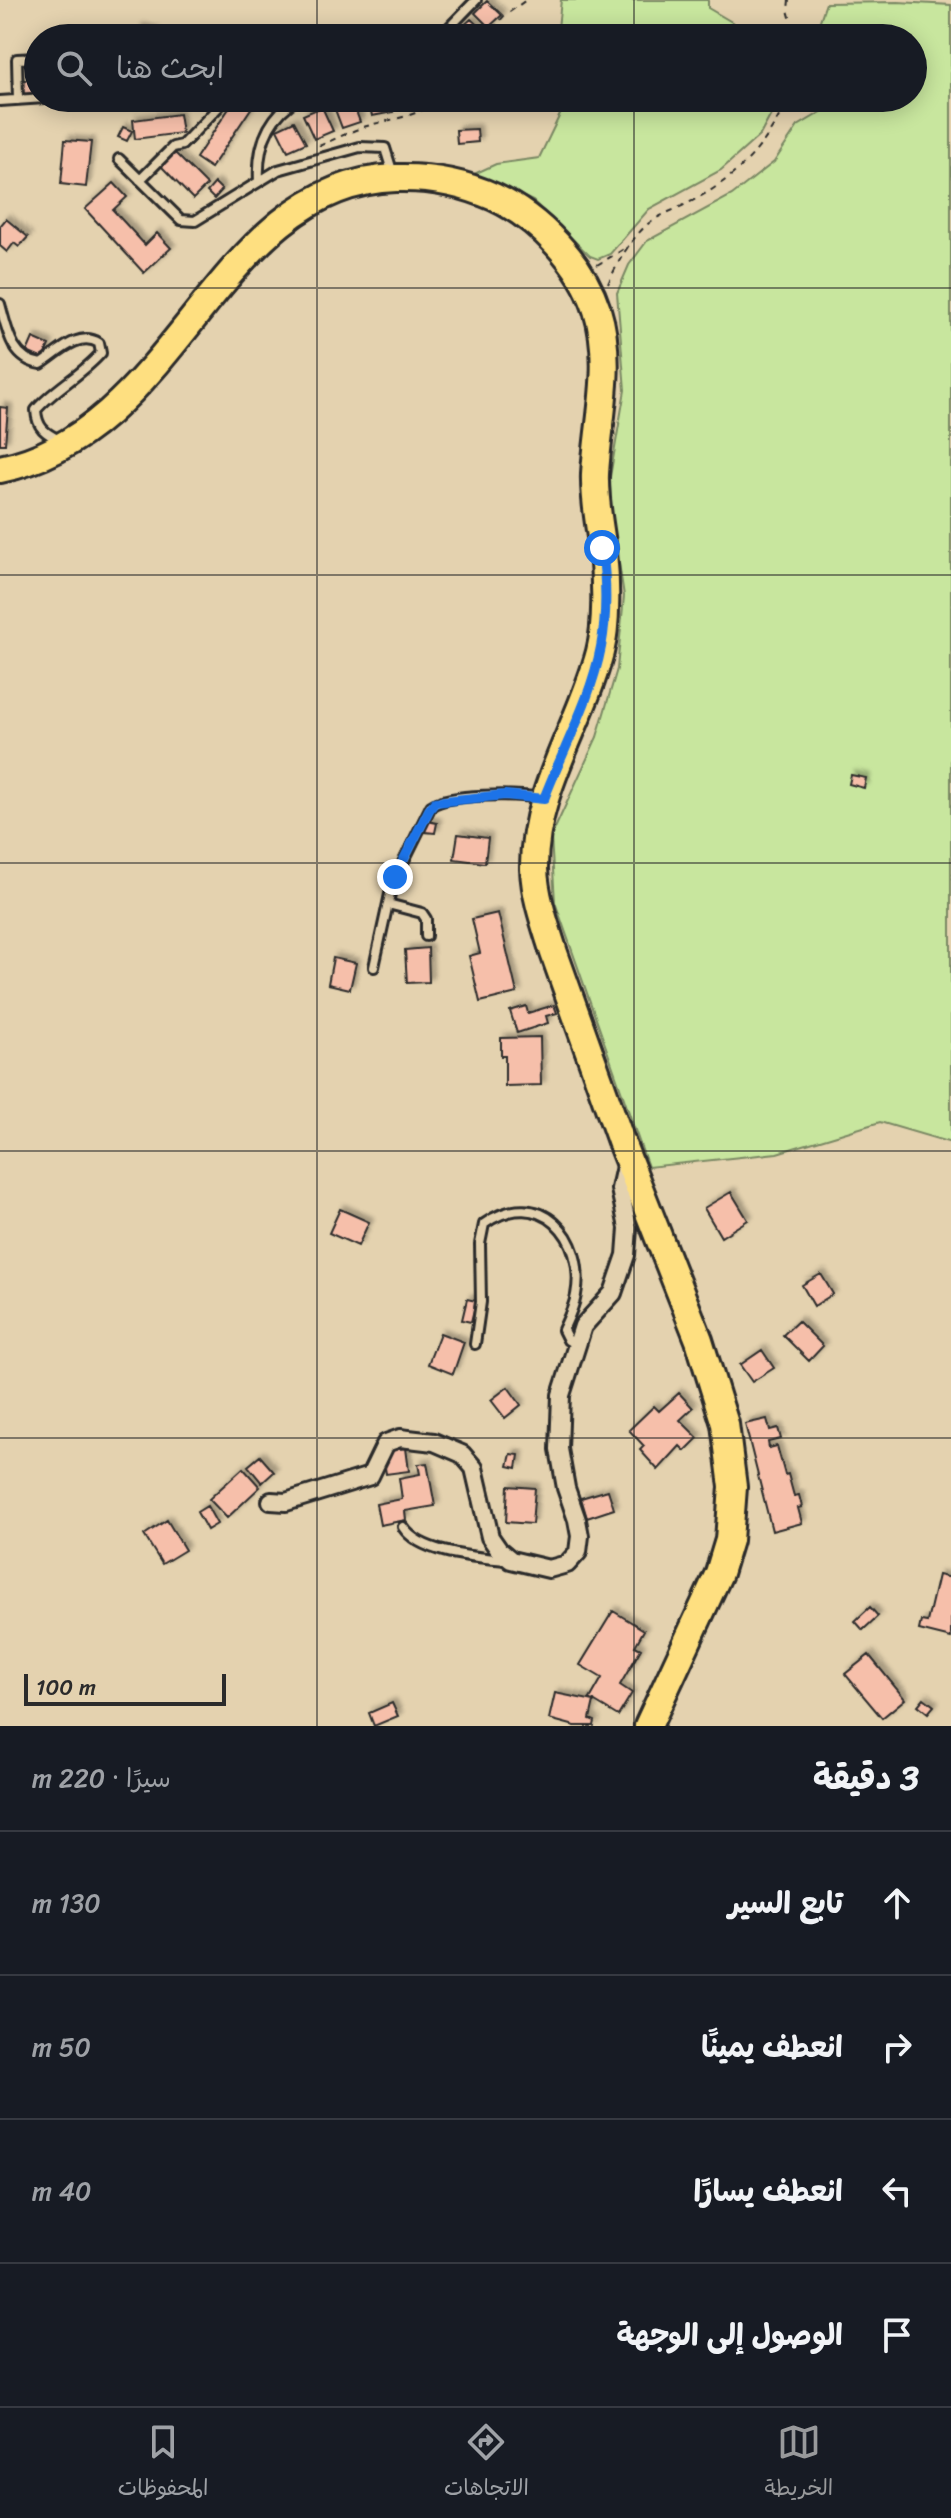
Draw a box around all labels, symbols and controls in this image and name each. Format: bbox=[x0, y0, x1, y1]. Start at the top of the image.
search box bbox=[24, 24, 927, 112]
text: ابحث هنا bbox=[116, 41, 224, 95]
icon: search bbox=[52, 46, 96, 90]
route start bbox=[584, 530, 620, 566]
route end bbox=[377, 859, 413, 895]
text: 100 m bbox=[36, 1668, 96, 1707]
scale bar bbox=[24, 1670, 226, 1706]
text: 3 دقيقة bbox=[813, 1748, 919, 1808]
text: سيرًا · 220 m bbox=[32, 1755, 171, 1801]
text: تابع السير bbox=[728, 1876, 843, 1930]
text: 130 m bbox=[32, 1880, 101, 1926]
icon: ahead bbox=[875, 1881, 919, 1925]
text: انعطف يمينًا bbox=[701, 2020, 843, 2074]
text: 50 m bbox=[32, 2024, 91, 2070]
icon: right bbox=[875, 2025, 919, 2069]
text: انعطف يسارًا bbox=[693, 2164, 843, 2218]
text: 40 m bbox=[32, 2168, 91, 2214]
icon: left bbox=[875, 2169, 919, 2213]
text: الوصول إلى الوجهة bbox=[616, 2308, 843, 2362]
icon: arrive bbox=[875, 2313, 919, 2357]
tab: المحفوظات bbox=[118, 2420, 208, 2507]
tab: الاتجاهات bbox=[444, 2420, 529, 2507]
tab: الخريطة bbox=[765, 2420, 833, 2507]

